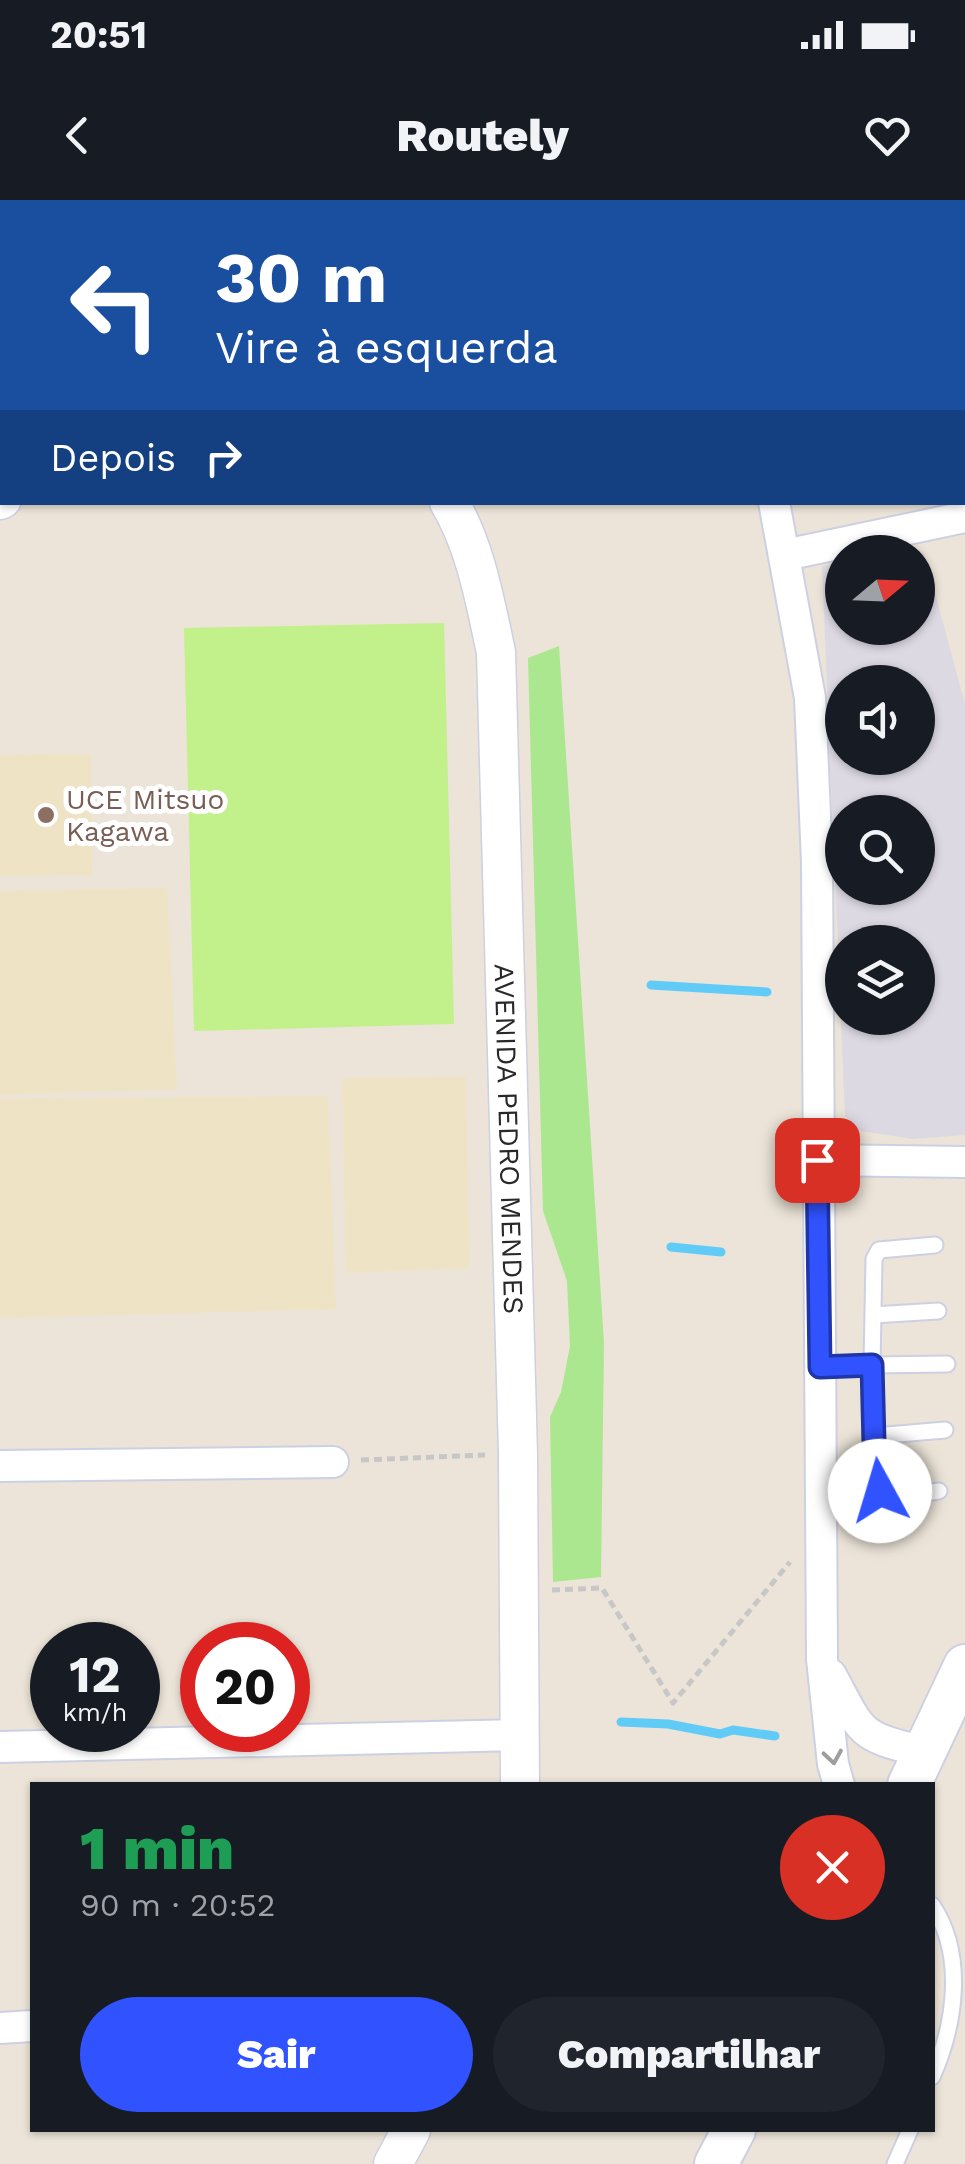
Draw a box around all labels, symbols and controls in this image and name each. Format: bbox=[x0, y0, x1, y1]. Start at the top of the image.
text: 20:51 bbox=[50, 13, 147, 57]
icon: back bbox=[50, 108, 105, 163]
icon: heart bbox=[860, 108, 915, 163]
text: Routely bbox=[396, 109, 569, 162]
text: 30 m bbox=[215, 237, 387, 319]
icon: left bbox=[50, 240, 180, 370]
text: Vire à esquerda bbox=[215, 321, 558, 374]
icon: right bbox=[196, 430, 251, 485]
text: Depois bbox=[50, 436, 176, 480]
north arrow bbox=[825, 535, 935, 645]
map controls bbox=[825, 535, 935, 1035]
button: sound bbox=[825, 665, 935, 775]
place label: UCE Mitsuo Kagawa bbox=[66, 783, 224, 848]
button: search bbox=[825, 795, 935, 905]
marker: UCE Mitsuo Kagawa bbox=[35, 804, 57, 826]
button: layers bbox=[825, 925, 935, 1035]
street label: AVENIDA PEDRO MENDES bbox=[488, 963, 530, 1315]
pin bbox=[775, 1118, 860, 1203]
icon: arrive bbox=[790, 1133, 845, 1188]
position arrow bbox=[828, 1439, 932, 1543]
speed limit sign: 20 bbox=[180, 1622, 310, 1752]
text: 12 bbox=[69, 1645, 121, 1704]
text: km/h bbox=[63, 1698, 127, 1727]
one-way arrow bbox=[822, 1749, 843, 1765]
text: 1 min bbox=[80, 1813, 234, 1884]
button: close bbox=[780, 1815, 885, 1920]
text: 90 m · 20:52 bbox=[80, 1886, 275, 1924]
button: Sair bbox=[80, 1997, 473, 2112]
button: Compartilhar bbox=[493, 1997, 885, 2112]

